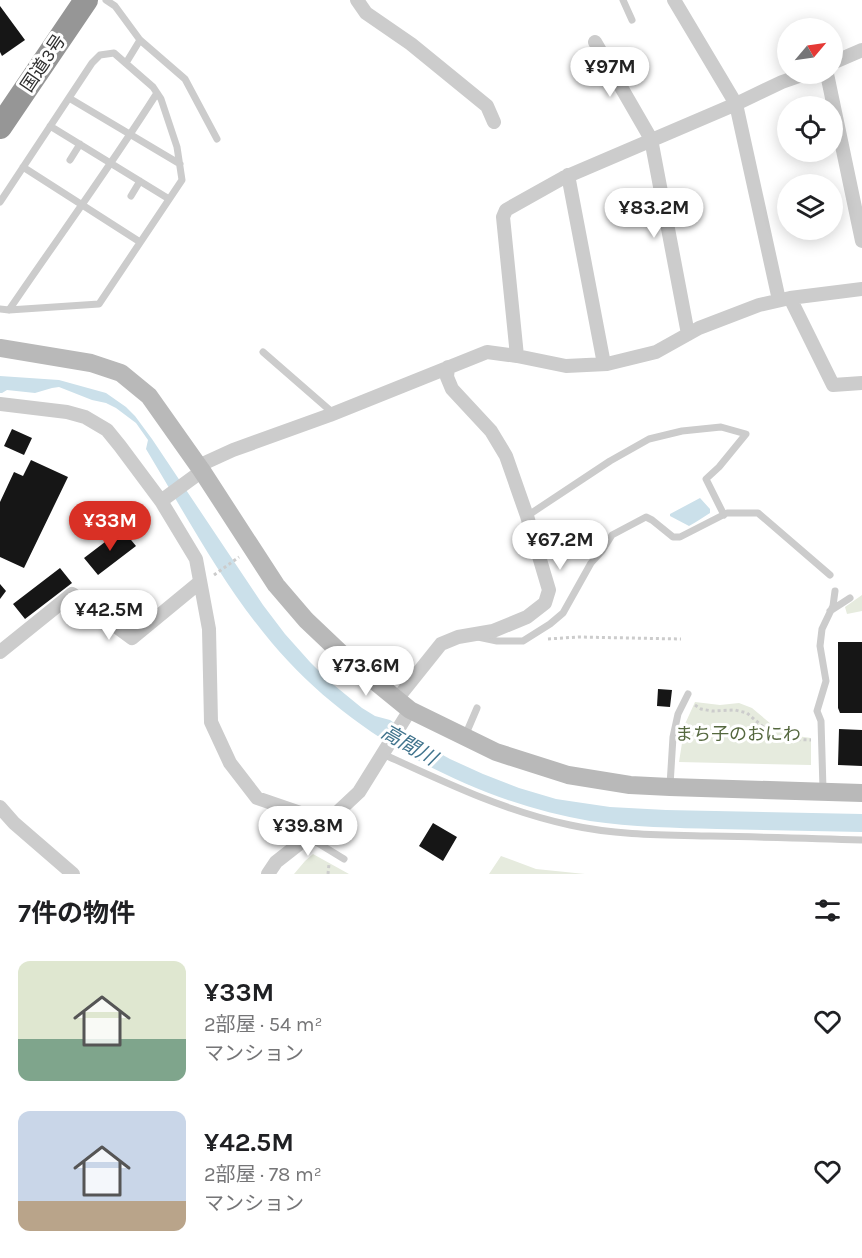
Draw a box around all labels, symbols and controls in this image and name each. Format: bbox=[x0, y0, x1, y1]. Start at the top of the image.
north arrow bbox=[777, 18, 843, 84]
map controls bbox=[777, 18, 843, 240]
street label: 国道3号 bbox=[16, 30, 70, 96]
pin: ¥97M bbox=[574, 47, 646, 98]
text: ¥97M bbox=[584, 55, 636, 78]
button: locate bbox=[777, 96, 843, 162]
button: layers bbox=[777, 174, 843, 240]
pin: ¥83.2M bbox=[605, 188, 703, 239]
text: ¥83.2M bbox=[619, 196, 690, 219]
pin: ¥33M bbox=[74, 501, 146, 552]
text: ¥33M bbox=[83, 509, 137, 532]
pin: ¥67.2M bbox=[511, 520, 609, 571]
text: ¥67.2M bbox=[526, 528, 594, 551]
pin: ¥42.5M bbox=[60, 590, 158, 641]
text: ¥42.5M bbox=[74, 598, 144, 621]
pin: ¥73.6M bbox=[317, 646, 415, 697]
text: ¥73.6M bbox=[332, 654, 400, 677]
water label: 高間川 bbox=[377, 720, 442, 771]
park label: まち子のおにわ bbox=[675, 723, 801, 745]
pin: ¥39.8M bbox=[259, 806, 357, 857]
text: ¥39.8M bbox=[272, 814, 344, 837]
icon: filters bbox=[811, 894, 844, 927]
text: 7件の物件 bbox=[18, 898, 135, 929]
text: ¥33M bbox=[204, 977, 274, 1008]
icon: home bbox=[66, 985, 138, 1057]
icon: heart bbox=[811, 1005, 844, 1038]
text: 2部屋 · 54 m² bbox=[204, 1013, 323, 1036]
text: マンション bbox=[204, 1042, 304, 1065]
text: ¥42.5M bbox=[204, 1127, 294, 1158]
icon: home bbox=[66, 1135, 138, 1207]
icon: heart bbox=[811, 1155, 844, 1188]
text: 2部屋 · 78 m² bbox=[204, 1163, 322, 1186]
text: マンション bbox=[204, 1192, 304, 1215]

